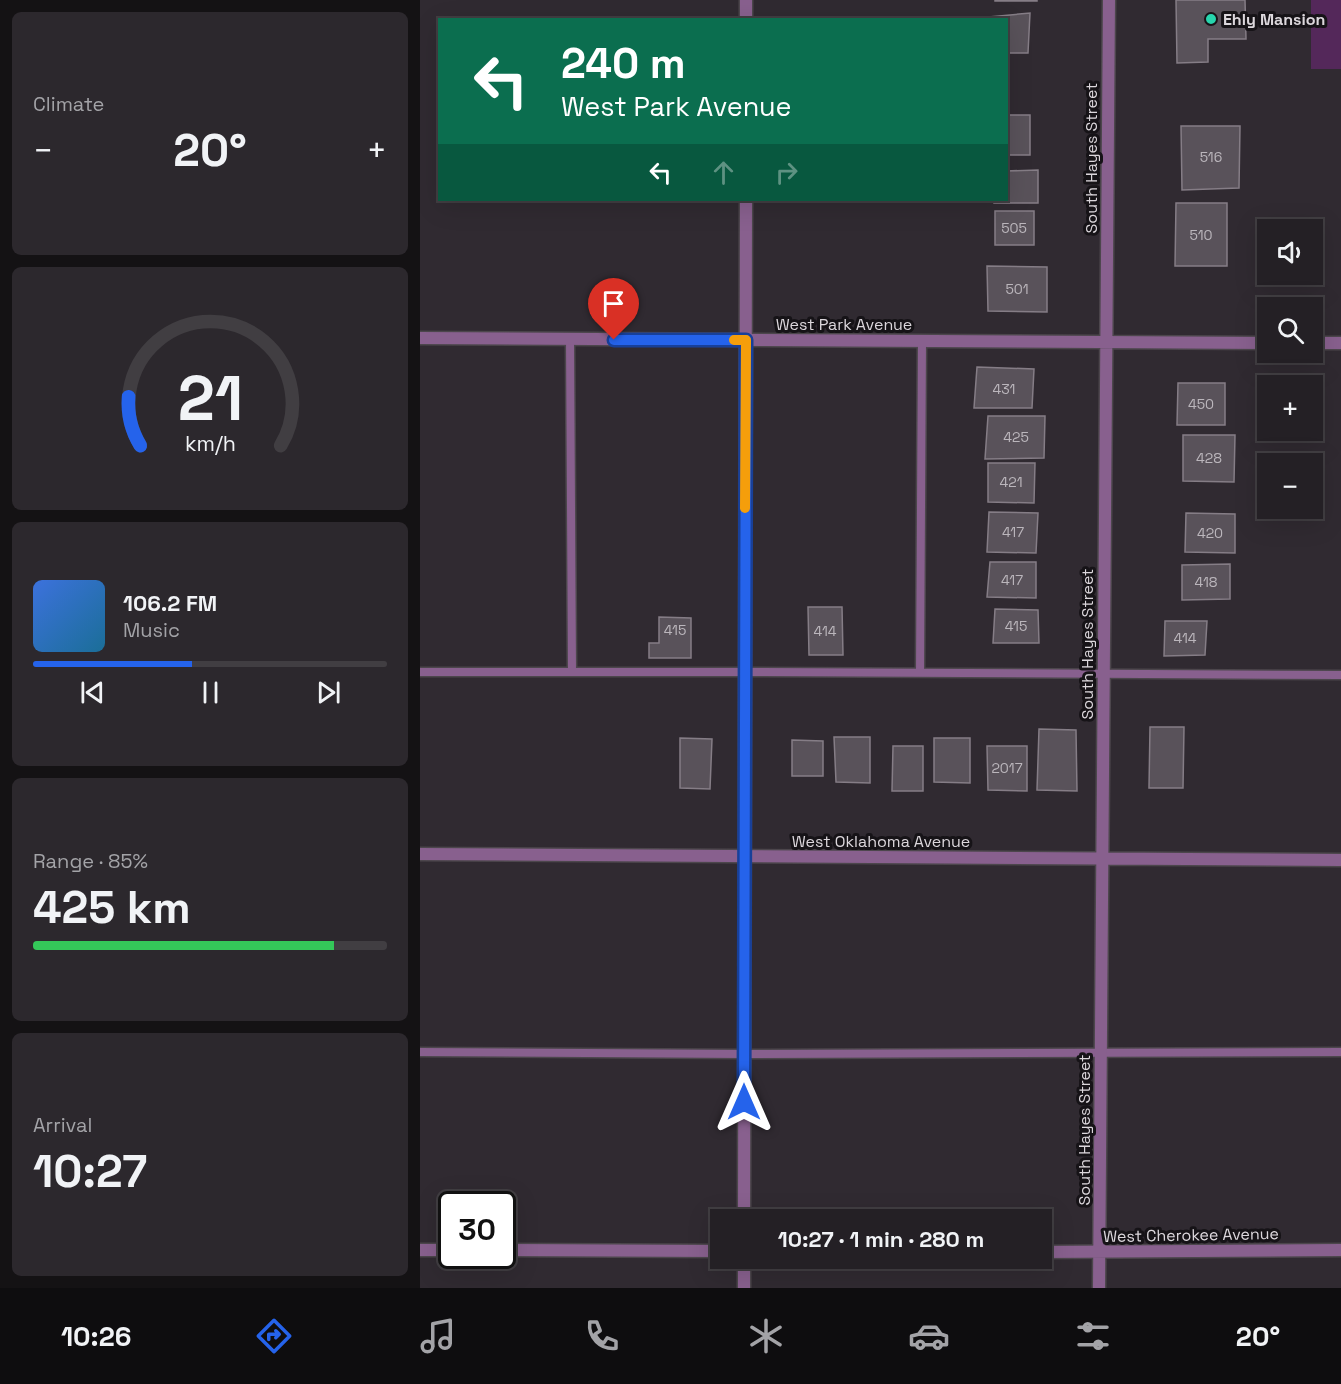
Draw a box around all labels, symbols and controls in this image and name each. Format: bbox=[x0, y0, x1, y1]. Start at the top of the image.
place label: Ehly Mansion bbox=[1223, 9, 1325, 30]
marker: Ehly Mansion bbox=[1204, 12, 1218, 26]
text: 240 m bbox=[561, 37, 686, 90]
icon: left bbox=[462, 42, 540, 120]
street label: South Hayes Street bbox=[1081, 83, 1102, 233]
text: West Park Avenue bbox=[561, 89, 792, 124]
text: Climate bbox=[33, 91, 104, 117]
text: 20° bbox=[173, 122, 247, 179]
text: − bbox=[33, 130, 53, 172]
text: + bbox=[367, 130, 387, 172]
house number: 516 bbox=[1200, 148, 1222, 166]
icon: left bbox=[644, 156, 677, 189]
icon: ahead bbox=[707, 156, 740, 189]
icon: right bbox=[770, 156, 803, 189]
house number: 505 bbox=[1001, 219, 1027, 237]
map controls bbox=[1257, 219, 1323, 519]
button: sound bbox=[1257, 219, 1323, 285]
house number: 510 bbox=[1189, 226, 1213, 244]
pin bbox=[588, 278, 639, 340]
house number: 501 bbox=[1005, 280, 1029, 298]
icon: arrive bbox=[597, 287, 630, 320]
button: search bbox=[1257, 297, 1323, 363]
street label: West Park Avenue bbox=[776, 314, 912, 335]
text: 21 bbox=[177, 359, 243, 438]
button: + bbox=[1257, 375, 1323, 441]
house number: 431 bbox=[993, 380, 1015, 398]
house number: 450 bbox=[1188, 395, 1214, 413]
house number: 425 bbox=[1003, 428, 1029, 446]
text: km/h bbox=[184, 430, 236, 457]
house number: 428 bbox=[1196, 449, 1222, 467]
button: − bbox=[1257, 453, 1323, 519]
house number: 421 bbox=[999, 473, 1023, 491]
house number: 417 bbox=[1002, 523, 1024, 541]
house number: 420 bbox=[1197, 524, 1223, 542]
street label: South Hayes Street bbox=[1077, 569, 1098, 719]
house number: 417 bbox=[1001, 571, 1023, 589]
house number: 418 bbox=[1195, 573, 1218, 591]
text: 106.2 FM bbox=[123, 589, 217, 617]
text: Music bbox=[123, 617, 180, 643]
house number: 415 bbox=[1005, 617, 1027, 635]
house number: 415 bbox=[664, 621, 686, 639]
house number: 414 bbox=[813, 622, 837, 640]
house number: 414 bbox=[1173, 629, 1197, 647]
icon: previous bbox=[76, 676, 109, 709]
icon: pause bbox=[194, 676, 227, 709]
icon: next bbox=[312, 676, 345, 709]
house number: 2017 bbox=[991, 759, 1023, 777]
street label: West Oklahoma Avenue bbox=[792, 831, 970, 852]
text: Range · 85% bbox=[33, 848, 148, 874]
text: 425 km bbox=[33, 879, 191, 936]
street label: South Hayes Street bbox=[1074, 1055, 1095, 1205]
position arrow bbox=[712, 1070, 776, 1134]
text: Arrival bbox=[33, 1112, 92, 1138]
text: 10:27 bbox=[33, 1143, 147, 1200]
speed limit sign: 30 bbox=[438, 1191, 516, 1269]
street label: West Cherokee Avenue bbox=[1103, 1223, 1279, 1247]
text: 10:27 · 1 min · 280 m bbox=[778, 1225, 984, 1253]
icon: directions bbox=[253, 1315, 295, 1357]
icon: music bbox=[417, 1315, 459, 1357]
icon: phone bbox=[581, 1315, 623, 1357]
icon: climate bbox=[745, 1315, 787, 1357]
icon: car bbox=[908, 1315, 950, 1357]
icon: filters bbox=[1072, 1315, 1114, 1357]
text: 10:26 bbox=[61, 1319, 131, 1354]
text: 20° bbox=[1236, 1319, 1280, 1354]

